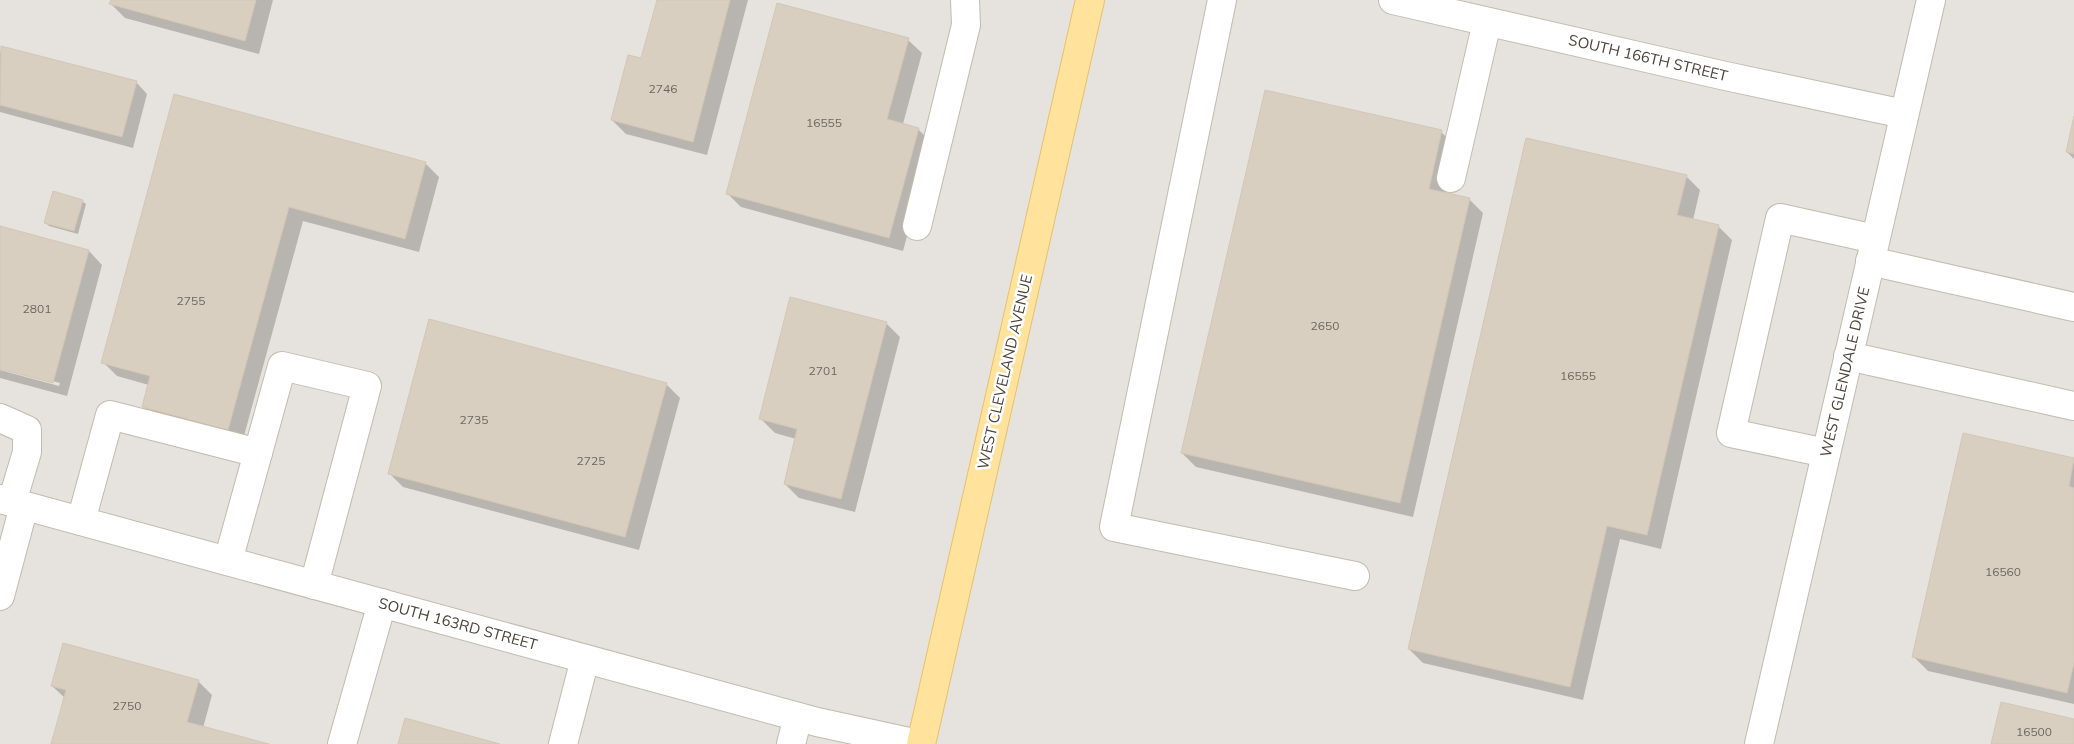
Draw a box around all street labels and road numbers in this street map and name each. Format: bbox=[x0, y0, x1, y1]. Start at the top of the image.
street label: SOUTH 166TH STREET bbox=[1567, 30, 1730, 85]
street label: WEST CLEVELAND AVENUE bbox=[973, 272, 1036, 471]
street label: WEST GLENDALE DRIVE bbox=[1816, 285, 1873, 459]
street label: SOUTH 163RD STREET bbox=[377, 593, 540, 654]

